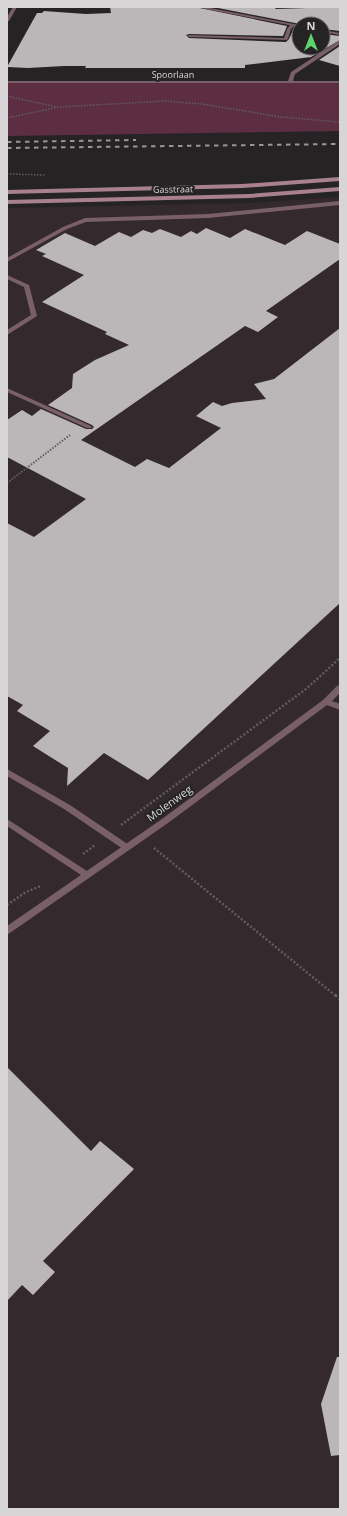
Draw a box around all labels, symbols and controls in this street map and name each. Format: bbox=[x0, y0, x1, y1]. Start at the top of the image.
north arrow bbox=[291, 16, 331, 56]
text: N bbox=[307, 18, 315, 33]
street label: Spoorlaan bbox=[152, 68, 194, 81]
street label: Gasstraat bbox=[153, 182, 193, 196]
street label: Molenweg bbox=[143, 781, 195, 825]

